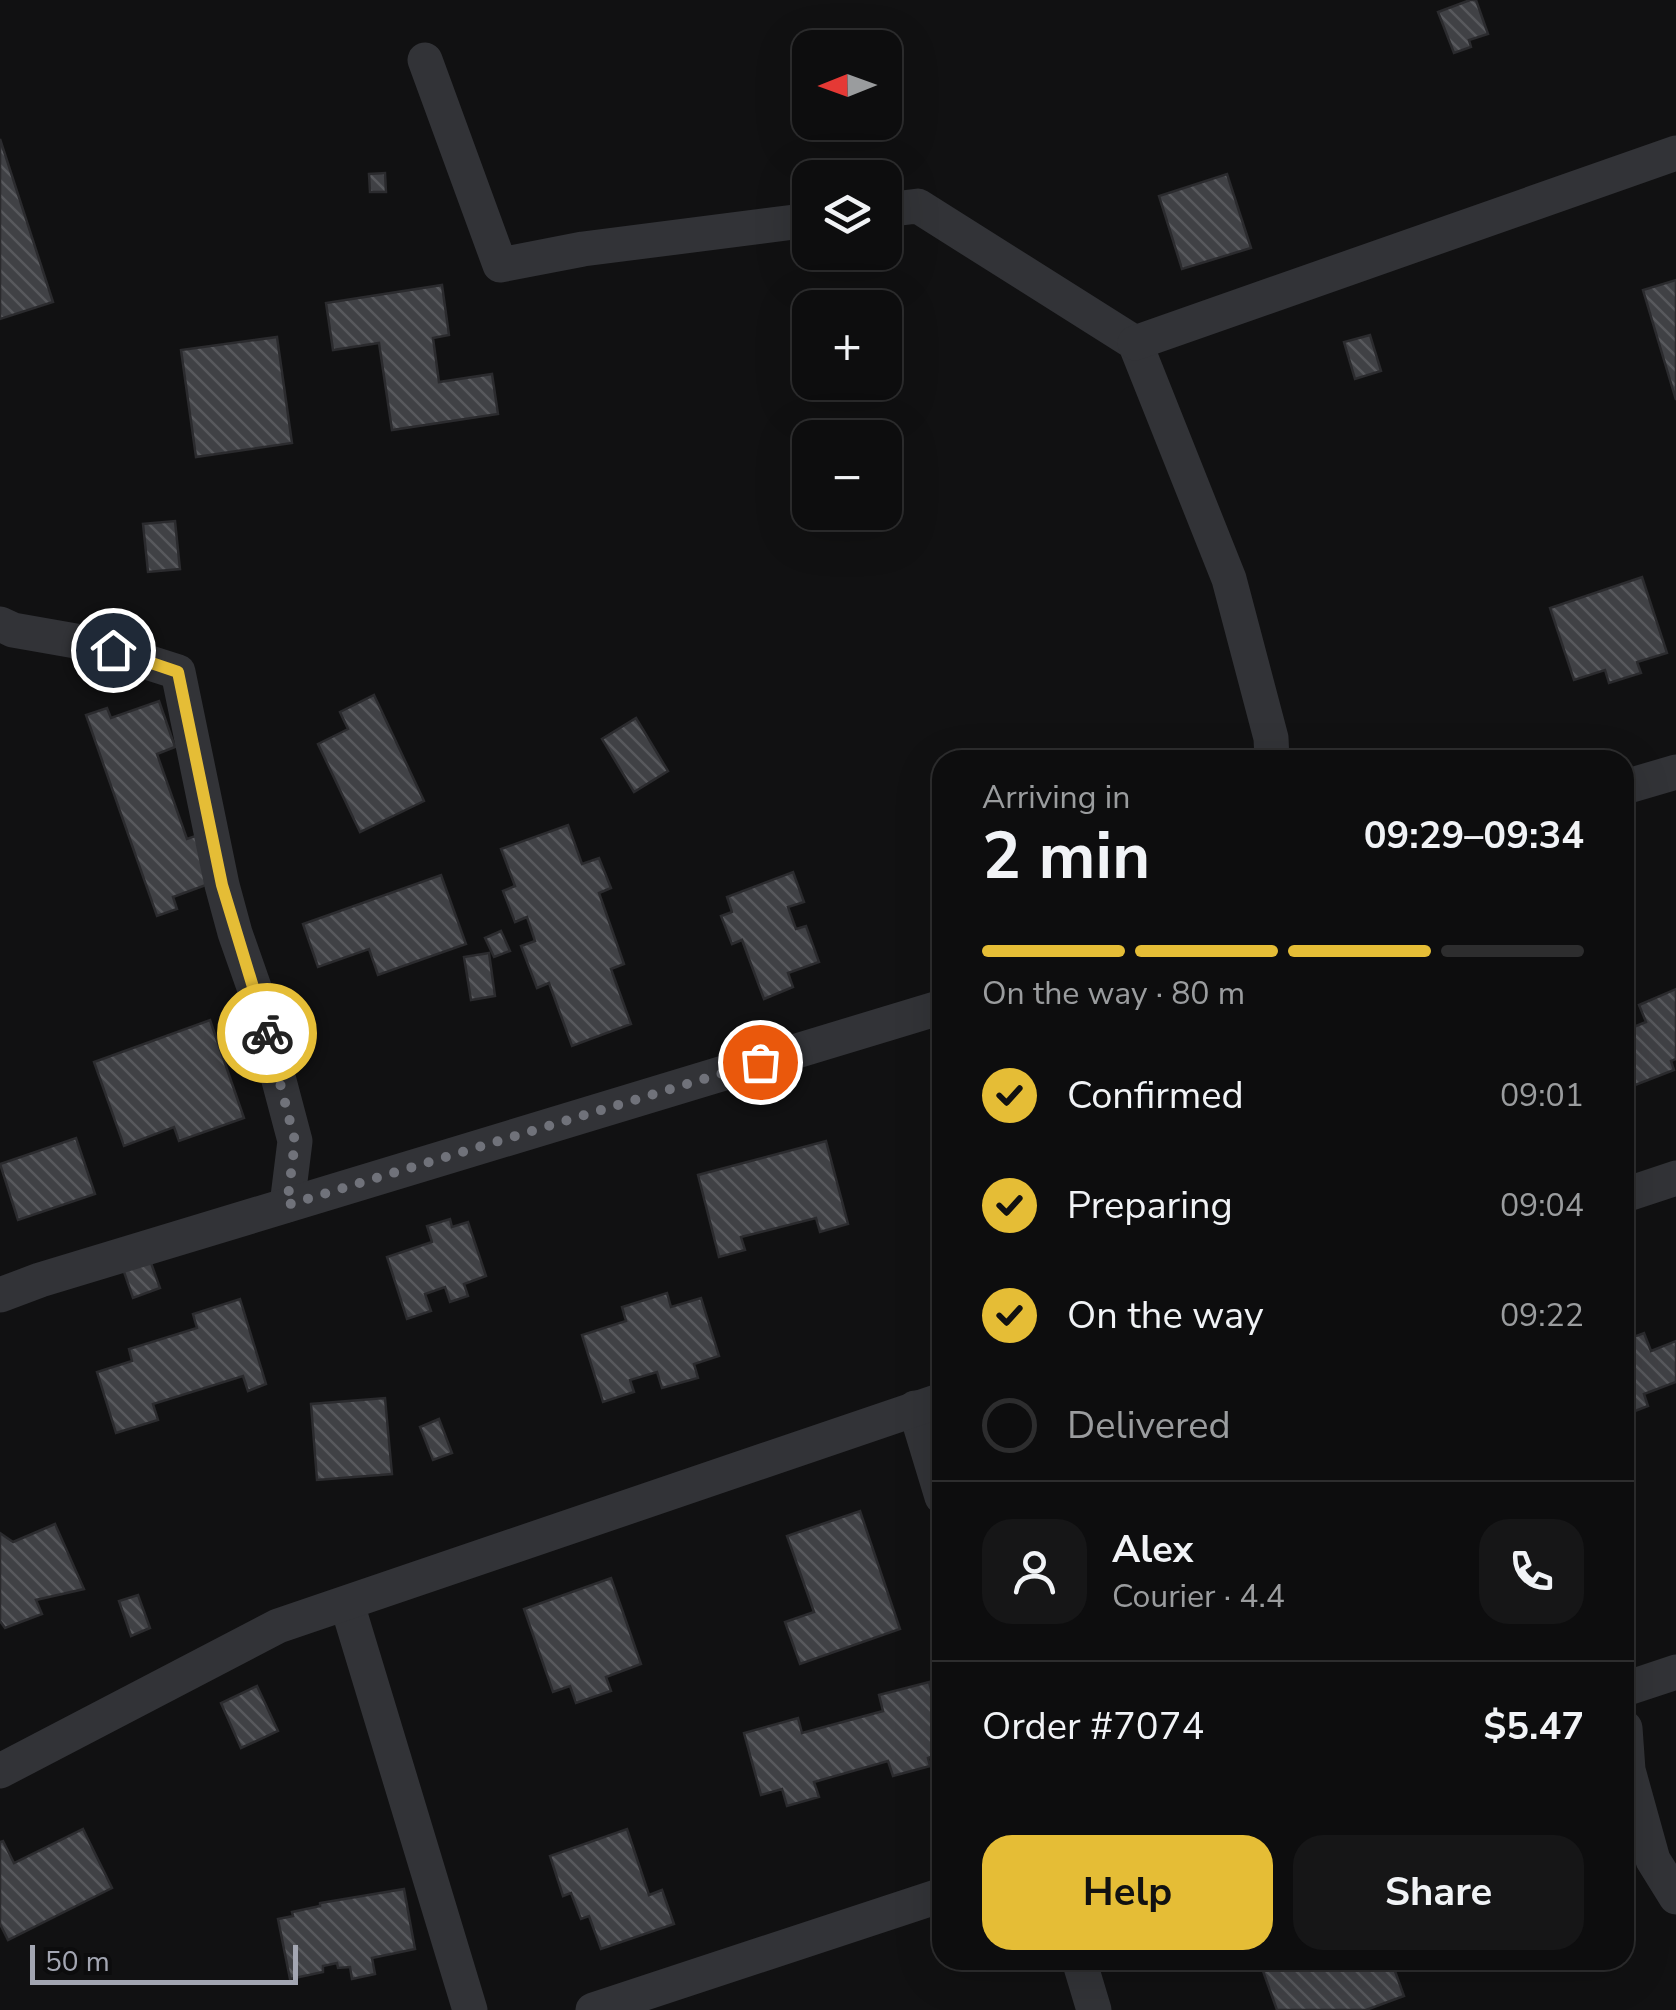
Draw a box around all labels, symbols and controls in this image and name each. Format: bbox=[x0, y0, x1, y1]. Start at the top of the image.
north arrow bbox=[792, 30, 902, 140]
map controls bbox=[792, 30, 902, 530]
button: layers bbox=[792, 160, 902, 270]
button: + bbox=[792, 290, 902, 400]
button: − bbox=[792, 420, 902, 530]
pin bbox=[71, 608, 156, 693]
icon: home bbox=[86, 623, 141, 678]
text: Arriving in bbox=[982, 776, 1130, 819]
text: 09:29–09:34 bbox=[1364, 810, 1584, 861]
text: 2 min bbox=[982, 812, 1150, 901]
text: On the way · 80 m bbox=[982, 972, 1245, 1015]
courier bbox=[217, 983, 317, 1083]
icon: bike bbox=[240, 1006, 295, 1061]
pin bbox=[718, 1020, 803, 1105]
icon: bag bbox=[733, 1035, 788, 1090]
icon: check bbox=[982, 1068, 1037, 1123]
text: Confirmed bbox=[1067, 1070, 1244, 1121]
text: 09:01 bbox=[1500, 1074, 1584, 1117]
icon: check bbox=[982, 1178, 1037, 1233]
text: Preparing bbox=[1067, 1180, 1233, 1231]
text: 09:04 bbox=[1500, 1184, 1584, 1227]
icon: check bbox=[982, 1288, 1037, 1343]
text: On the way bbox=[1067, 1290, 1263, 1341]
text: 09:22 bbox=[1500, 1294, 1584, 1337]
text: Delivered bbox=[1067, 1400, 1231, 1451]
button: person bbox=[982, 1519, 1087, 1624]
button: phone bbox=[1479, 1519, 1584, 1624]
text: Alex bbox=[1112, 1524, 1193, 1575]
text: Courier · 4.4 bbox=[1112, 1575, 1285, 1618]
text: Order #7074 bbox=[982, 1701, 1204, 1752]
text: $5.47 bbox=[1483, 1701, 1584, 1752]
button: Help bbox=[982, 1835, 1273, 1950]
button: Share bbox=[1293, 1835, 1584, 1950]
scale bar bbox=[30, 1940, 298, 1984]
text: 50 m bbox=[45, 1943, 110, 1981]

